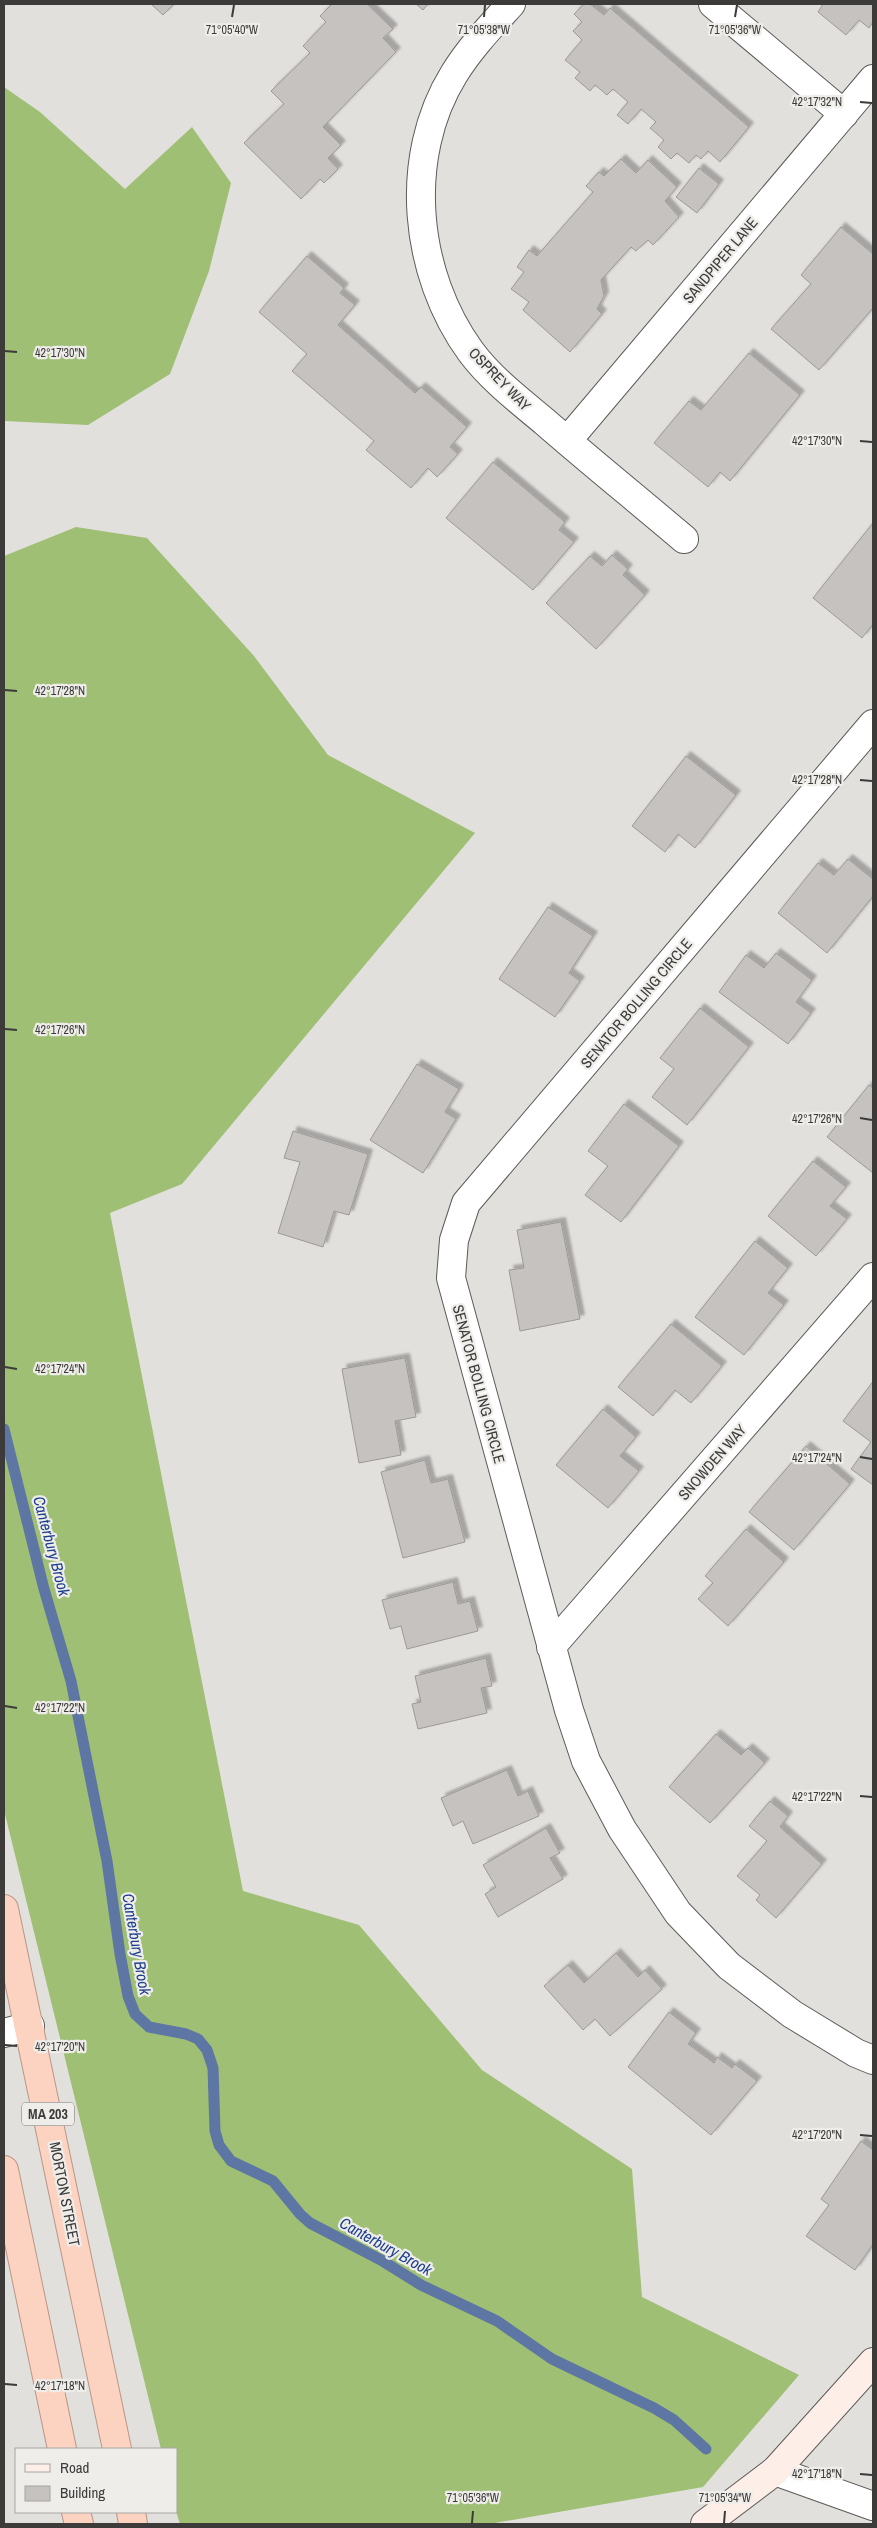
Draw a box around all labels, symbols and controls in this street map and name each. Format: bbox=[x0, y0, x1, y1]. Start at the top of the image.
text: 71°05'40"W bbox=[206, 22, 259, 38]
text: 71°05'38"W bbox=[458, 22, 511, 38]
text: 71°05'36"W bbox=[709, 22, 762, 38]
text: 42°17'32"N bbox=[792, 94, 842, 110]
street label: SANDPIPER LANE bbox=[678, 212, 762, 308]
street label: OSPREY WAY bbox=[464, 343, 536, 416]
text: 42°17'30"N bbox=[35, 345, 85, 361]
text: 42°17'30"N bbox=[792, 433, 842, 449]
text: 42°17'28"N bbox=[35, 683, 85, 699]
text: 42°17'28"N bbox=[792, 772, 842, 788]
street label: SENATOR BOLLING CIRCLE bbox=[575, 934, 697, 1072]
text: 42°17'26"N bbox=[35, 1022, 85, 1038]
text: 42°17'26"N bbox=[792, 1111, 842, 1127]
street label: SENATOR BOLLING CIRCLE bbox=[448, 1302, 510, 1466]
text: 42°17'24"N bbox=[35, 1361, 85, 1377]
street label: SNOWDEN WAY bbox=[673, 1419, 751, 1504]
text: 42°17'24"N bbox=[792, 1450, 842, 1466]
water label: Canterbury Brook bbox=[28, 1493, 76, 1599]
text: 42°17'22"N bbox=[35, 1700, 85, 1716]
text: 42°17'22"N bbox=[792, 1789, 842, 1805]
water label: Canterbury Brook bbox=[117, 1891, 157, 1997]
text: 42°17'20"N bbox=[35, 2039, 85, 2055]
road number: MA 203 bbox=[22, 2102, 74, 2126]
text: 42°17'20"N bbox=[792, 2127, 842, 2143]
street label: MORTON STREET bbox=[45, 2140, 86, 2249]
water label: Canterbury Brook bbox=[336, 2211, 437, 2281]
text: 42°17'18"N bbox=[35, 2378, 85, 2394]
legend bbox=[15, 2448, 178, 2513]
text: Road bbox=[60, 2457, 89, 2478]
text: 42°17'18"N bbox=[792, 2466, 842, 2482]
text: Building bbox=[60, 2482, 105, 2503]
text: 71°05'36"W bbox=[447, 2490, 500, 2506]
text: 71°05'34"W bbox=[699, 2490, 752, 2506]

